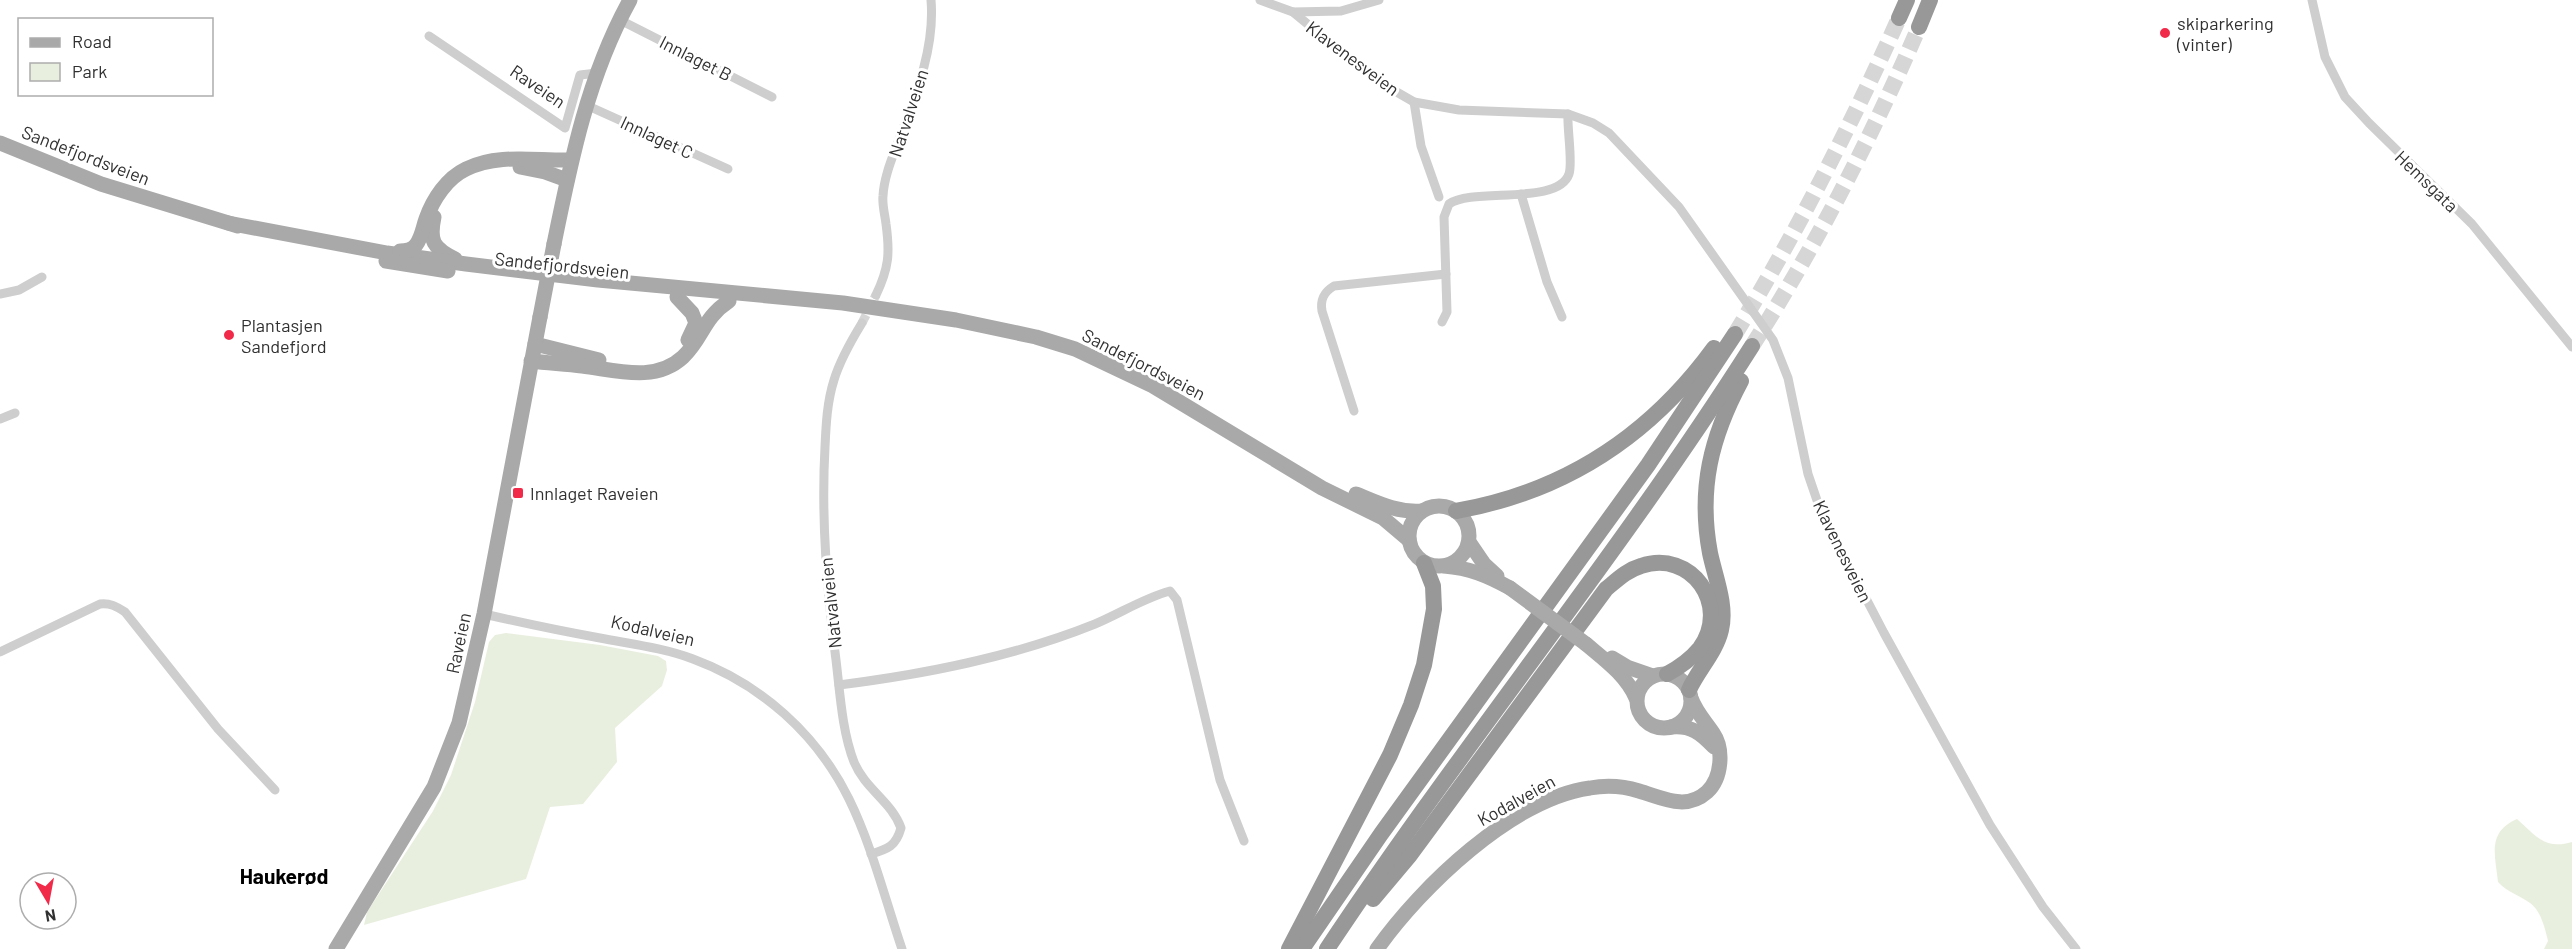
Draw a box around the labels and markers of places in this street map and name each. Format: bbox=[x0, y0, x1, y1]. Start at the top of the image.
place label: skiparkering (vinter) bbox=[2176, 12, 2274, 55]
marker: skiparkering (vinter) bbox=[2158, 26, 2172, 40]
place label: Plantasjen Sandefjord bbox=[241, 314, 326, 357]
marker: Plantasjen Sandefjord bbox=[222, 328, 236, 342]
place label: Innlaget Raveien bbox=[530, 482, 658, 504]
marker: Innlaget Raveien bbox=[511, 486, 525, 500]

